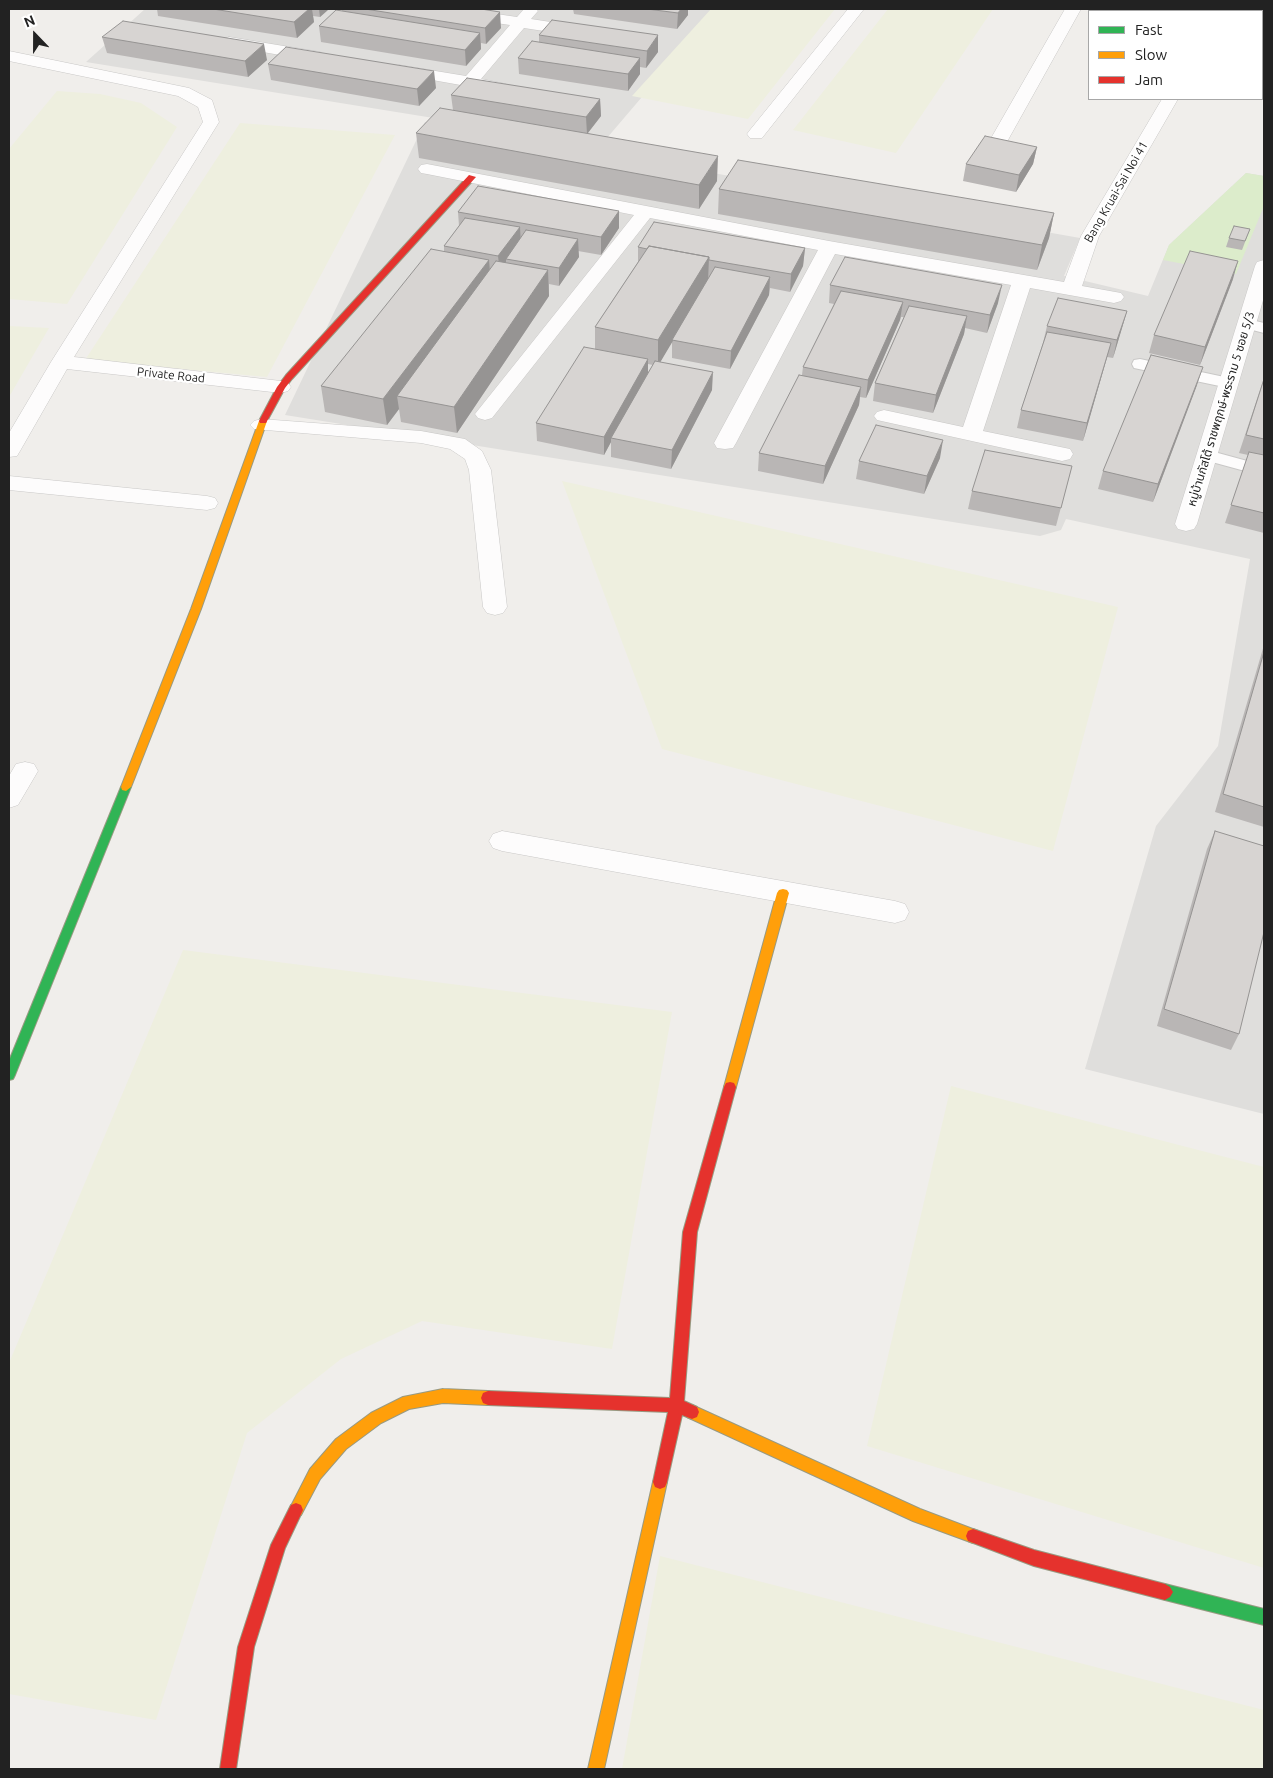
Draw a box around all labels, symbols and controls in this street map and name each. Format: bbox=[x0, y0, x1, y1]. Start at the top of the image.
north arrow bbox=[10, 10, 60, 60]
legend bbox=[1088, 10, 1263, 100]
text: N bbox=[22, 12, 37, 30]
text: Fast bbox=[1135, 21, 1162, 38]
text: Slow bbox=[1135, 46, 1167, 63]
text: Jam bbox=[1135, 71, 1163, 88]
street label: Bang Kruai-Sai Noi 41 bbox=[1081, 139, 1151, 245]
street label: หมู่บ้านกัสโต้ ราชพฤกษ์-พระราม 5 ซอย 5/3 bbox=[1184, 310, 1258, 508]
street label: Private Road bbox=[136, 364, 206, 386]

